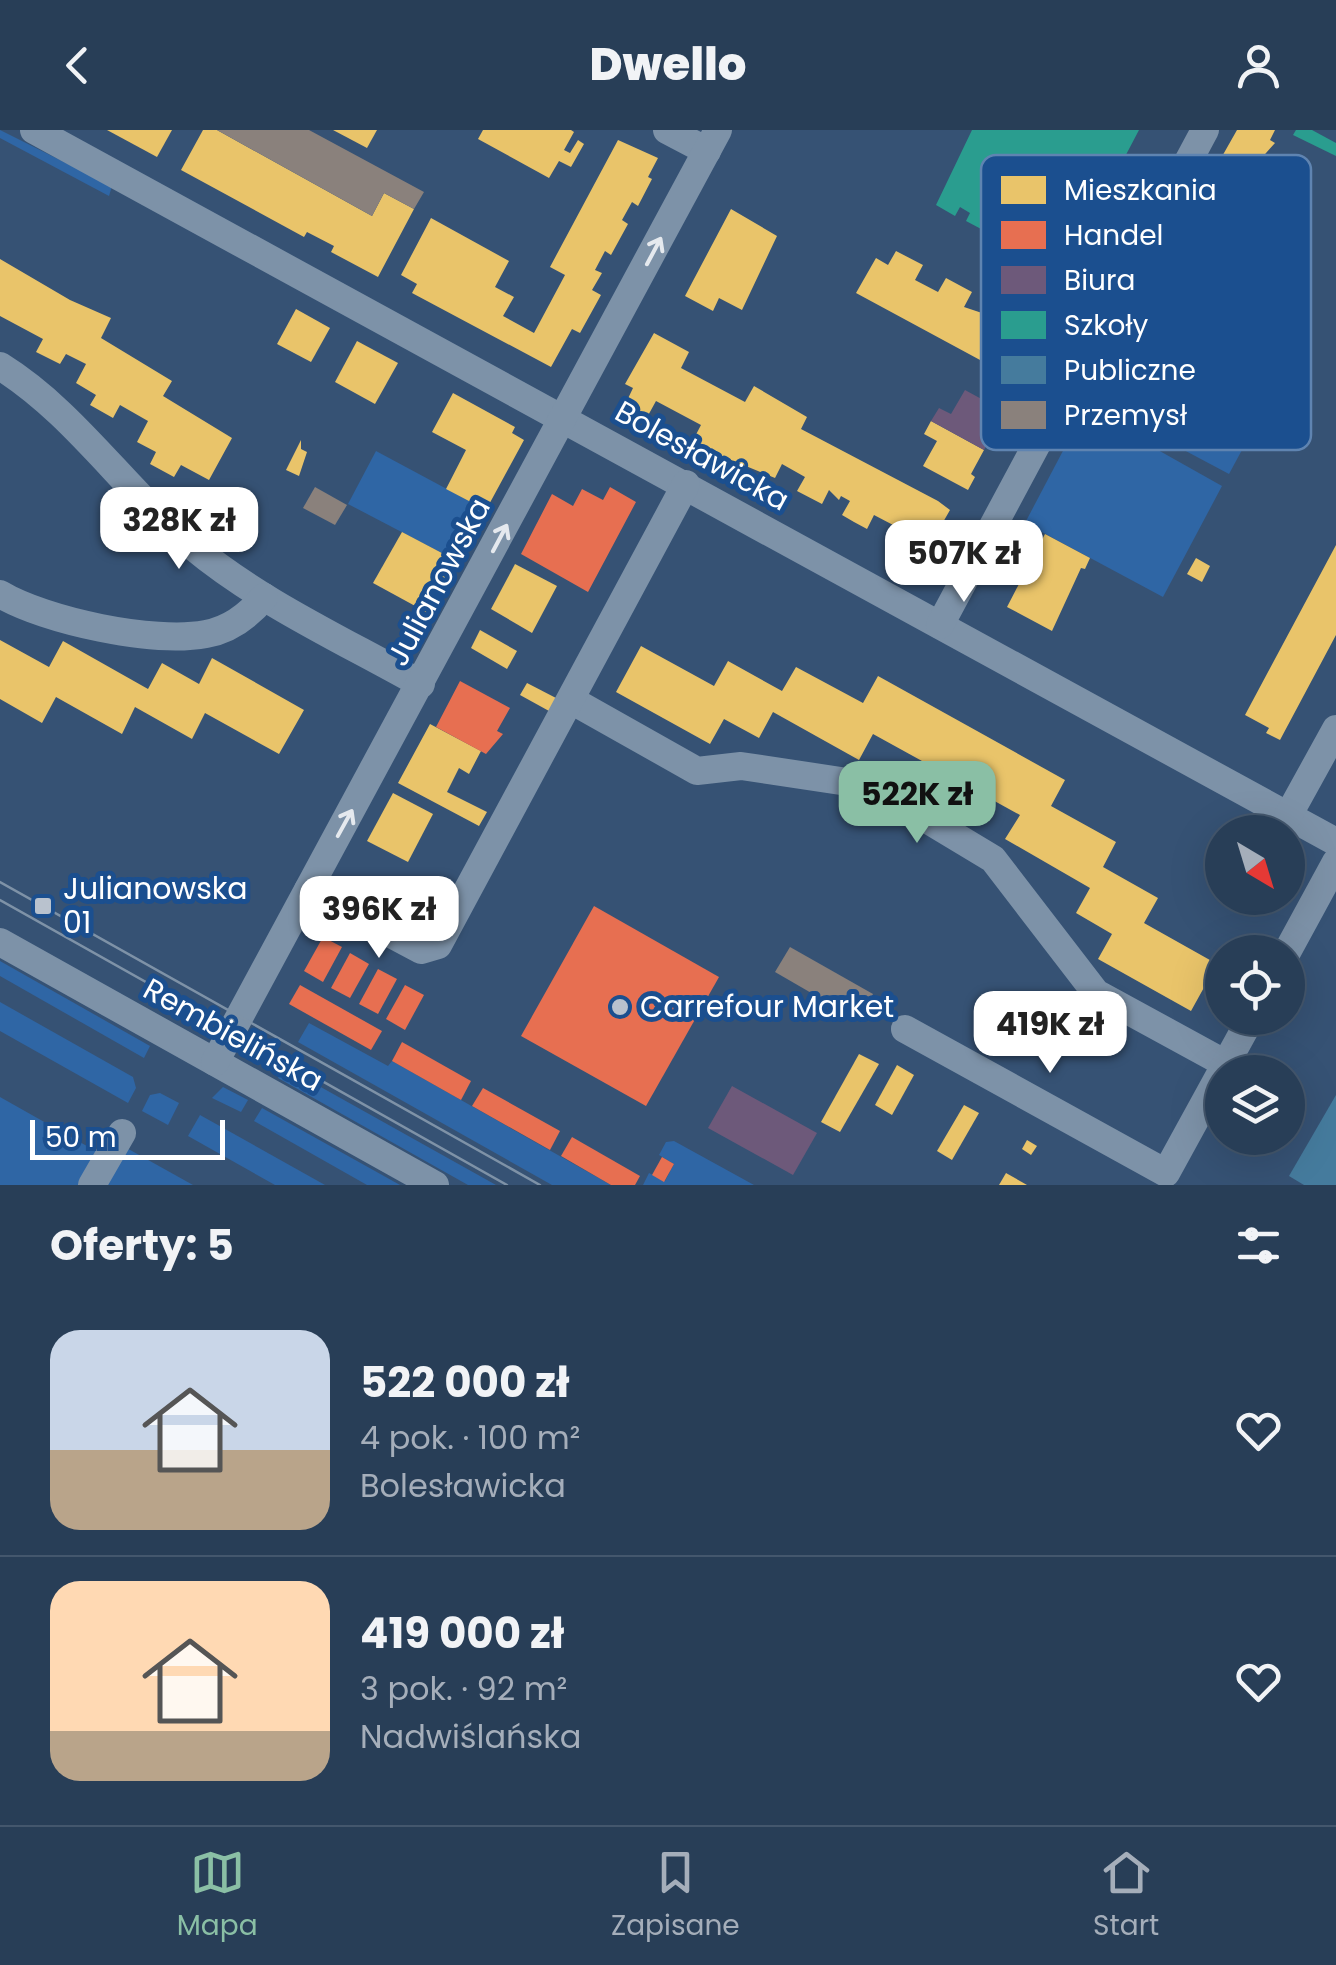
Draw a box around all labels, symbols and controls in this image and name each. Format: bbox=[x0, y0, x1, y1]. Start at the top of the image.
text: Dwello bbox=[590, 33, 746, 96]
icon: back bbox=[50, 38, 105, 93]
icon: person bbox=[1231, 38, 1286, 93]
legend bbox=[981, 155, 1311, 450]
text: Mieszkania bbox=[1064, 171, 1217, 210]
text: Handel bbox=[1064, 216, 1163, 255]
one-way arrow bbox=[645, 237, 664, 267]
text: Biura bbox=[1064, 261, 1135, 300]
text: Szkoły bbox=[1064, 306, 1149, 345]
text: Publiczne bbox=[1064, 351, 1196, 390]
street label: Bolesławicka bbox=[607, 390, 797, 521]
text: Przemysł bbox=[1064, 396, 1187, 435]
pin: 328K zł bbox=[87, 487, 271, 572]
street label: Julianowska bbox=[376, 490, 501, 673]
text: 328K zł bbox=[122, 497, 236, 542]
pin: 507K zł bbox=[872, 520, 1056, 605]
one-way arrow bbox=[491, 523, 511, 553]
text: 507K zł bbox=[907, 530, 1021, 575]
pin: 522K zł bbox=[825, 761, 1009, 846]
text: 522K zł bbox=[861, 771, 973, 816]
one-way arrow bbox=[336, 809, 355, 838]
north arrow bbox=[1205, 815, 1305, 915]
map controls bbox=[1205, 815, 1305, 1155]
place label: Julianowska 01 bbox=[63, 867, 248, 944]
pin: 396K zł bbox=[287, 876, 471, 961]
text: 396K zł bbox=[322, 886, 436, 931]
marker: Julianowska 01 bbox=[32, 895, 54, 917]
button: locate bbox=[1205, 935, 1305, 1035]
street label: Rembielińska bbox=[136, 967, 331, 1102]
place label: Carrefour Market bbox=[640, 985, 894, 1028]
pin: 419K zł bbox=[958, 991, 1142, 1076]
marker: Carrefour Market bbox=[609, 996, 631, 1018]
text: 419K zł bbox=[996, 1001, 1104, 1046]
button: layers bbox=[1205, 1055, 1305, 1155]
scale bar bbox=[30, 1115, 225, 1160]
text: 50 m bbox=[45, 1118, 116, 1157]
text: Oferty: 5 bbox=[50, 1216, 234, 1275]
icon: filters bbox=[1231, 1218, 1286, 1273]
text: 522 000 zł bbox=[360, 1353, 570, 1412]
icon: home bbox=[130, 1370, 250, 1490]
icon: heart bbox=[1231, 1403, 1286, 1458]
text: 4 pok. · 100 m² bbox=[360, 1415, 580, 1460]
text: Bolesławicka bbox=[360, 1463, 566, 1508]
text: 419 000 zł bbox=[360, 1604, 564, 1663]
icon: home bbox=[130, 1621, 250, 1741]
icon: heart bbox=[1231, 1654, 1286, 1709]
text: 3 pok. · 92 m² bbox=[360, 1666, 567, 1711]
text: Nadwiślańska bbox=[360, 1714, 581, 1759]
tab: Mapa bbox=[177, 1845, 258, 1947]
tab: Zapisane bbox=[611, 1845, 740, 1947]
tab: Start bbox=[1093, 1845, 1159, 1947]

